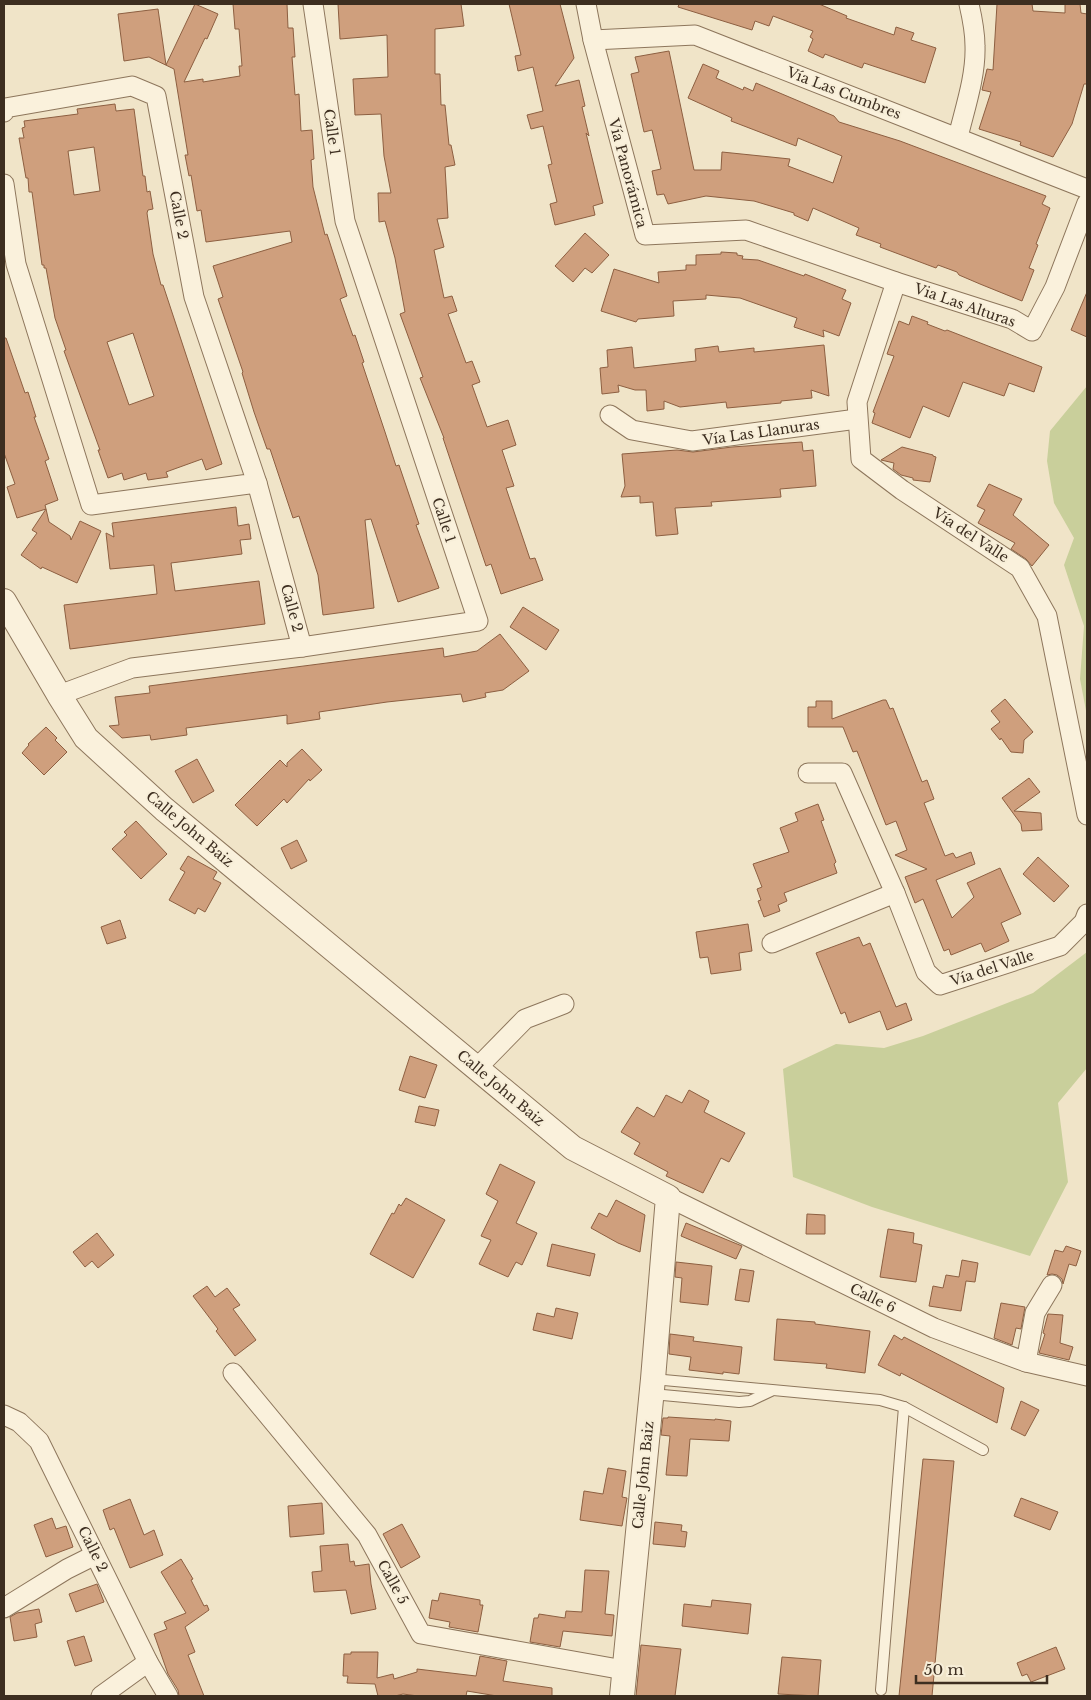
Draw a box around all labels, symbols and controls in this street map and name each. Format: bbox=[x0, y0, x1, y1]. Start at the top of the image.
street label: Vía Las Cumbres bbox=[783, 63, 904, 123]
street label: Calle 1 bbox=[320, 108, 344, 156]
street label: Vía Panorámica bbox=[604, 115, 651, 230]
street label: Calle 2 bbox=[166, 189, 192, 241]
street label: Via Las Alturas bbox=[911, 279, 1018, 331]
street label: Vía Las Llanuras bbox=[701, 415, 820, 449]
street label: Calle 1 bbox=[428, 495, 460, 545]
street label: Vía del Valle bbox=[929, 503, 1012, 566]
street label: Calle 2 bbox=[277, 582, 307, 634]
street label: Calle John Baiz bbox=[143, 787, 238, 871]
street label: Vía del Valle bbox=[947, 946, 1036, 990]
street label: Calle John Baiz bbox=[454, 1046, 549, 1130]
street label: Calle 6 bbox=[847, 1279, 899, 1317]
street label: Calle John Baiz bbox=[628, 1420, 658, 1530]
street label: Calle 2 bbox=[74, 1523, 112, 1575]
street label: Calle 5 bbox=[373, 1557, 413, 1607]
scale bar bbox=[916, 1652, 1047, 1684]
text: 50 m bbox=[924, 1660, 964, 1679]

